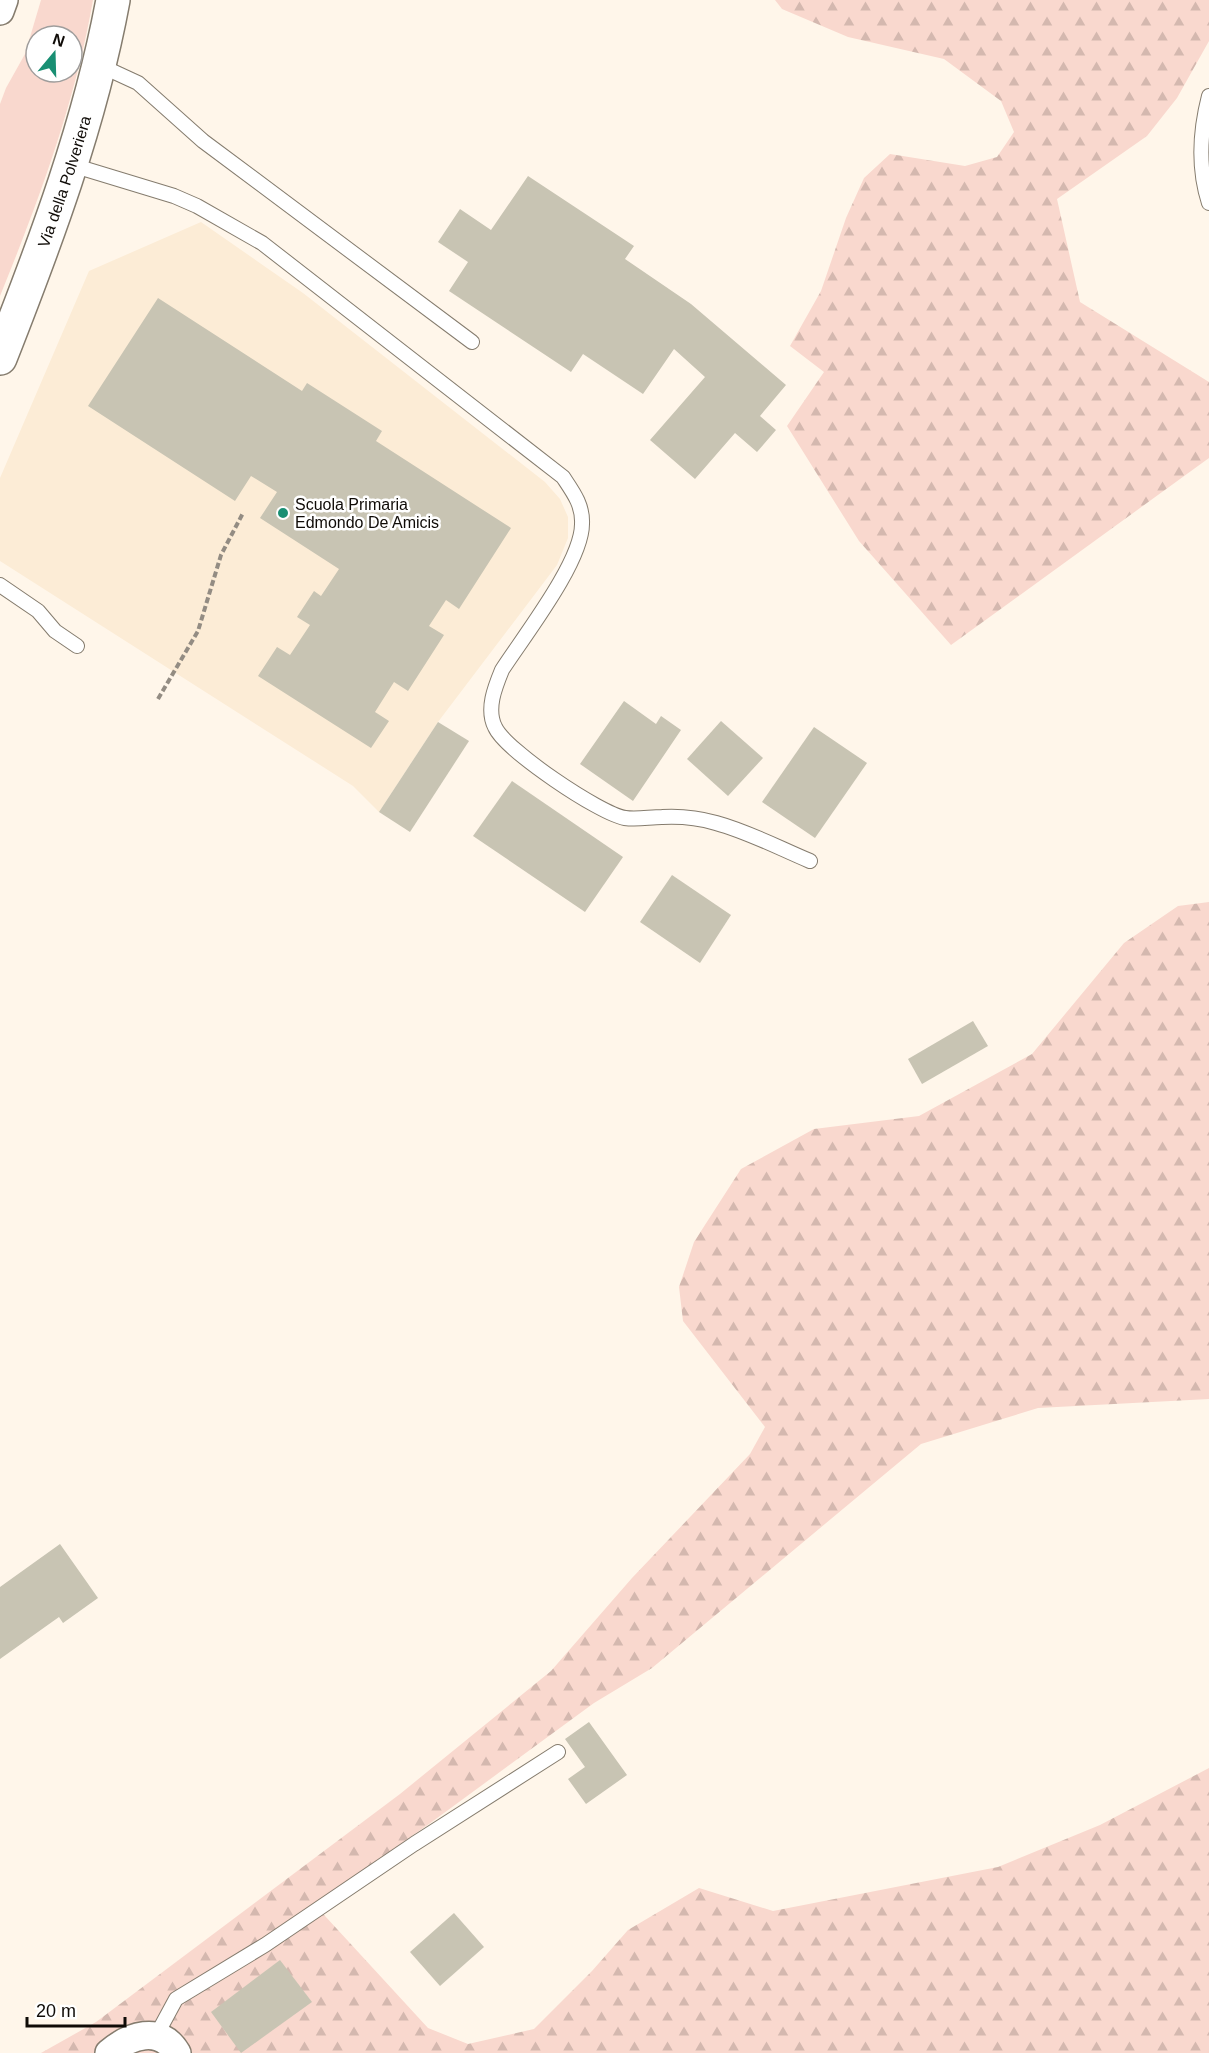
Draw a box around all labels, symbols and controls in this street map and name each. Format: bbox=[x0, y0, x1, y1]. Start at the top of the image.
north arrow bbox=[24, 24, 84, 84]
text: N bbox=[50, 30, 67, 50]
street label: Via della Polveriera bbox=[34, 113, 94, 250]
place label: Scuola Primaria Edmondo De Amicis bbox=[295, 496, 439, 531]
marker: Scuola Primaria Edmondo De Amicis bbox=[276, 506, 290, 520]
scale bar bbox=[27, 1990, 124, 2028]
text: 20 m bbox=[36, 2001, 76, 2021]

